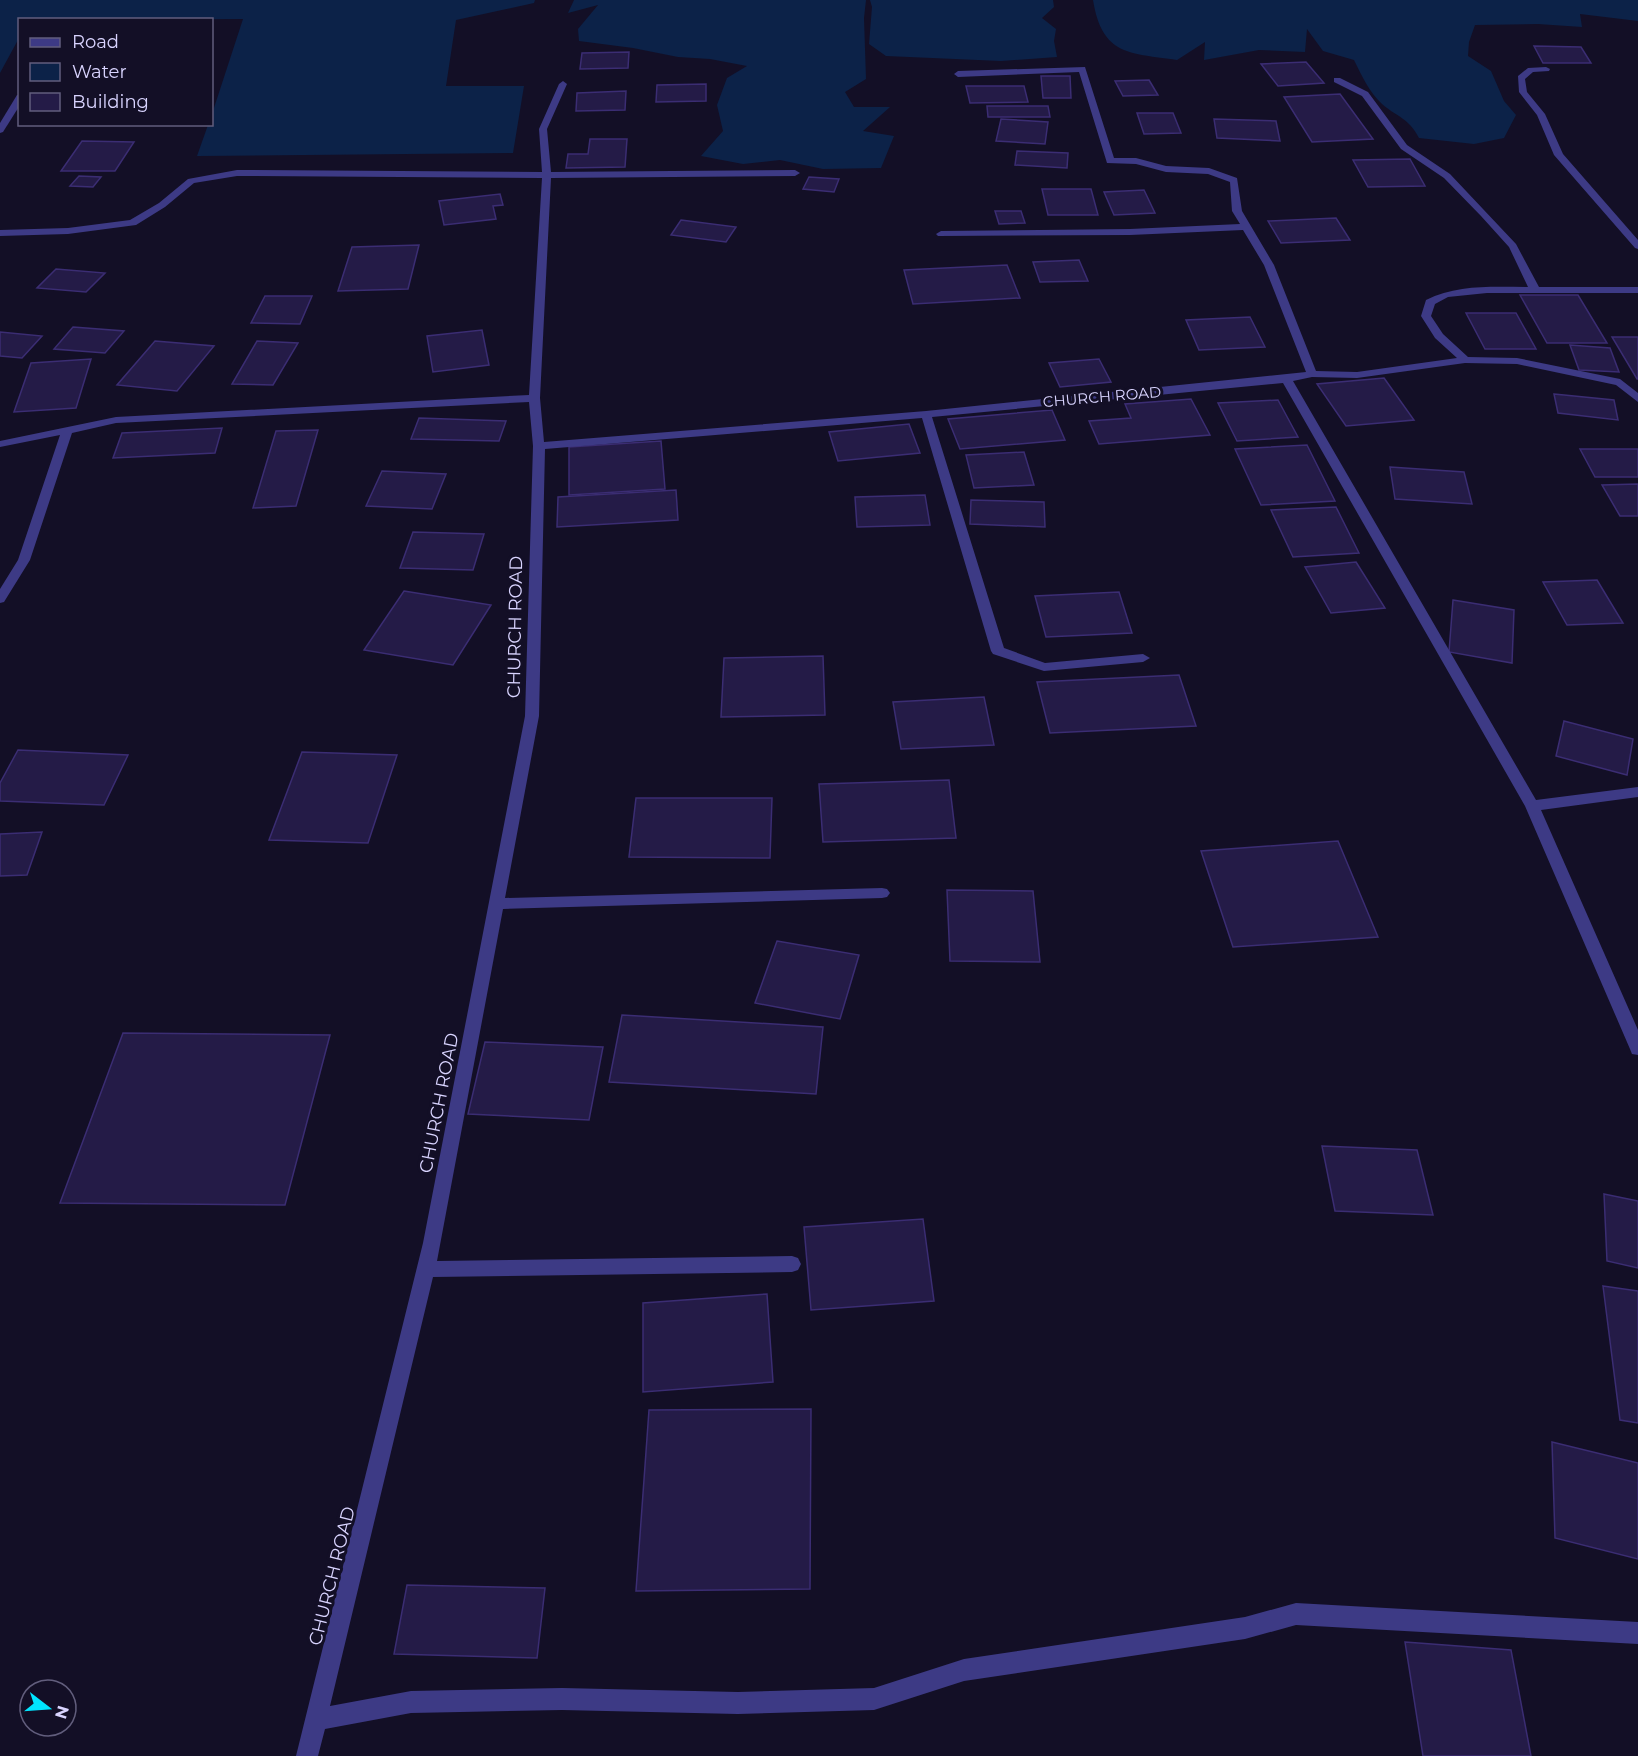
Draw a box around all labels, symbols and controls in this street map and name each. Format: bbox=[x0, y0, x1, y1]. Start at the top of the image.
legend bbox=[18, 18, 213, 126]
text: Road bbox=[72, 31, 119, 53]
text: Water bbox=[72, 61, 127, 83]
text: Building bbox=[72, 91, 149, 113]
street label: CHURCH ROAD bbox=[1042, 382, 1162, 411]
street label: CHURCH ROAD bbox=[503, 556, 527, 698]
street label: CHURCH ROAD bbox=[415, 1031, 463, 1175]
street label: CHURCH ROAD bbox=[304, 1504, 360, 1648]
north arrow bbox=[18, 1678, 78, 1738]
text: N bbox=[51, 1703, 73, 1721]

